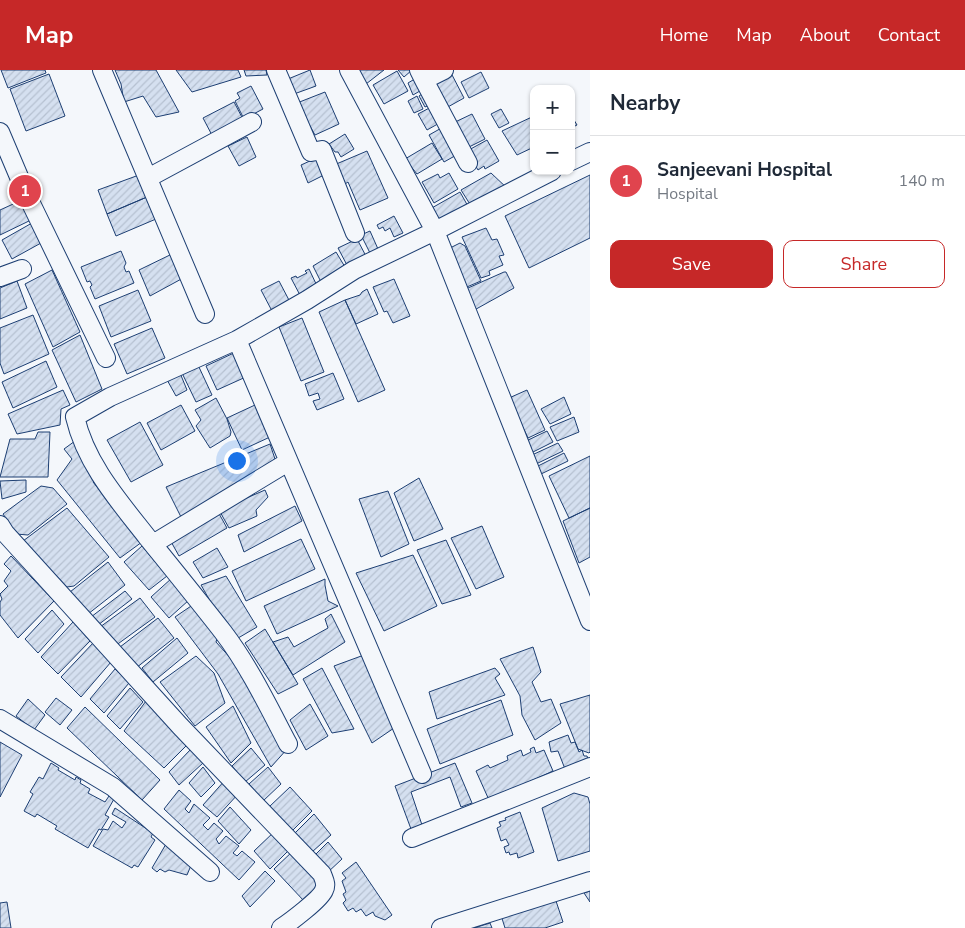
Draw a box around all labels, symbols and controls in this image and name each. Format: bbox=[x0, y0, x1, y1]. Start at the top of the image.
text: Map bbox=[25, 19, 73, 51]
text: Home bbox=[660, 23, 708, 47]
text: Map bbox=[736, 23, 772, 47]
text: About bbox=[800, 23, 850, 47]
text: Contact bbox=[878, 23, 940, 47]
map controls bbox=[530, 85, 575, 175]
button: + bbox=[530, 85, 575, 130]
text: Nearby bbox=[610, 89, 680, 117]
button: − bbox=[530, 130, 575, 175]
text: Sanjeevani Hospital bbox=[657, 157, 832, 183]
text: 1 bbox=[621, 170, 631, 192]
text: 140 m bbox=[898, 170, 945, 192]
pin: 1 bbox=[9, 172, 41, 210]
text: Hospital bbox=[657, 183, 718, 205]
button: Save bbox=[610, 240, 773, 288]
button: Share bbox=[783, 240, 945, 288]
your location bbox=[224, 448, 250, 474]

